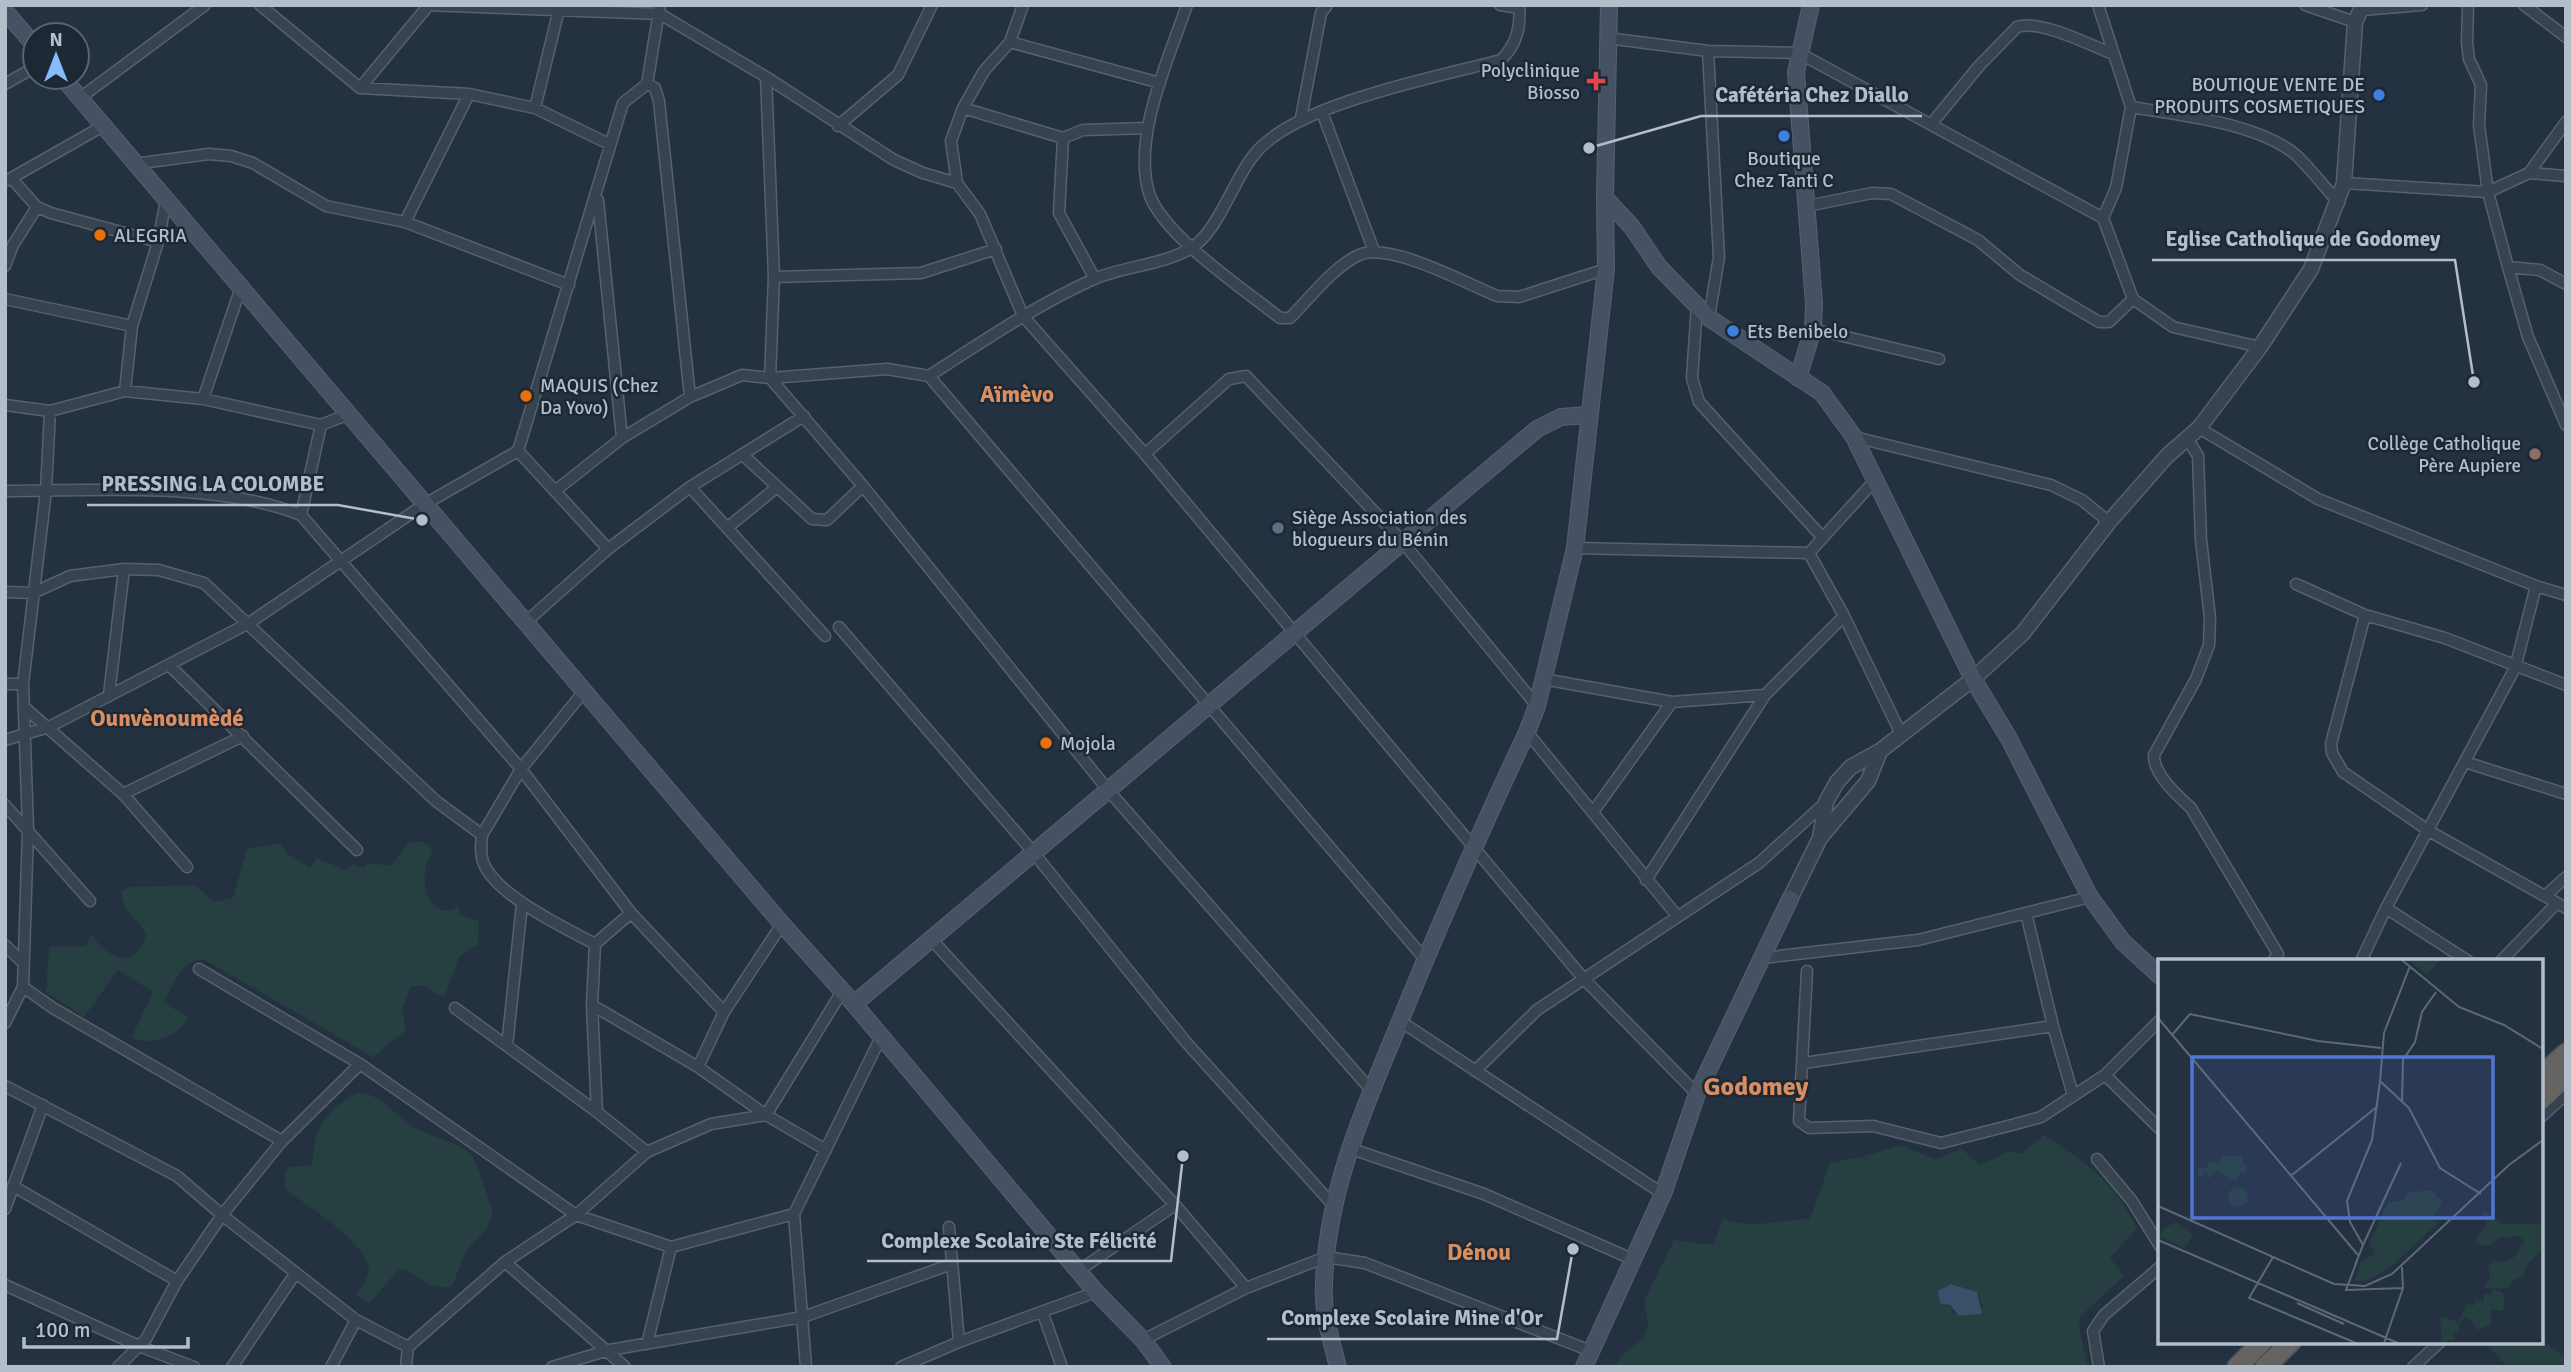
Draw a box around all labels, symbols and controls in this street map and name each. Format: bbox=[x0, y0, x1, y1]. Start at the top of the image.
north arrow bbox=[21, 21, 91, 91]
text: N bbox=[49, 28, 63, 52]
place label: Polyclinique Biosso bbox=[1481, 59, 1580, 105]
marker: Polyclinique Biosso bbox=[1586, 71, 1606, 91]
place label: BOUTIQUE VENTE DE PRODUITS COSMETIQUES bbox=[2154, 73, 2365, 119]
callout: Cafétéria Chez Diallo bbox=[1701, 74, 1922, 116]
text: Cafétéria Chez Diallo bbox=[1715, 82, 1909, 108]
marker: BOUTIQUE VENTE DE PRODUITS COSMETIQUES bbox=[2371, 87, 2387, 103]
marker: Boutique Chez Tanti C bbox=[1776, 128, 1792, 144]
place label: Boutique Chez Tanti C bbox=[1734, 147, 1834, 193]
callout: Eglise Catholique de Godomey bbox=[2152, 218, 2455, 260]
place label: ALEGRIA bbox=[114, 224, 187, 248]
text: Eglise Catholique de Godomey bbox=[2165, 226, 2441, 252]
marker: ALEGRIA bbox=[92, 227, 108, 243]
place label: Ets Benibelo bbox=[1747, 320, 1848, 344]
marker: Ets Benibelo bbox=[1725, 323, 1741, 339]
place label: MAQUIS (Chez Da Yovo) bbox=[540, 374, 658, 420]
district label: Aïmèvo bbox=[980, 380, 1054, 409]
marker: MAQUIS (Chez Da Yovo) bbox=[518, 388, 534, 404]
place label: Collège Catholique Père Aupiere bbox=[2368, 432, 2521, 478]
marker: Collège Catholique Père Aupiere bbox=[2527, 446, 2543, 462]
callout: PRESSING LA COLOMBE bbox=[87, 463, 338, 505]
text: PRESSING LA COLOMBE bbox=[101, 471, 325, 497]
place label: Siège Association des blogueurs du Bénin bbox=[1292, 506, 1467, 552]
marker: Siège Association des blogueurs du Bénin bbox=[1270, 520, 1286, 536]
district label: Ounvènoumèdé bbox=[90, 704, 244, 733]
place label: Mojola bbox=[1060, 732, 1116, 756]
marker: Mojola bbox=[1038, 735, 1054, 751]
inset map bbox=[2158, 959, 2543, 1344]
district label: Godomey bbox=[1704, 1071, 1808, 1103]
callout: Complexe Scolaire Ste Félicité bbox=[867, 1219, 1171, 1261]
text: Complexe Scolaire Ste Félicité bbox=[881, 1228, 1157, 1254]
district label: Dénou bbox=[1447, 1238, 1511, 1267]
callout: Complexe Scolaire Mine d'Or bbox=[1267, 1297, 1557, 1339]
text: Complexe Scolaire Mine d'Or bbox=[1281, 1305, 1544, 1331]
scale bar bbox=[24, 1306, 189, 1350]
text: 100 m bbox=[35, 1317, 90, 1343]

